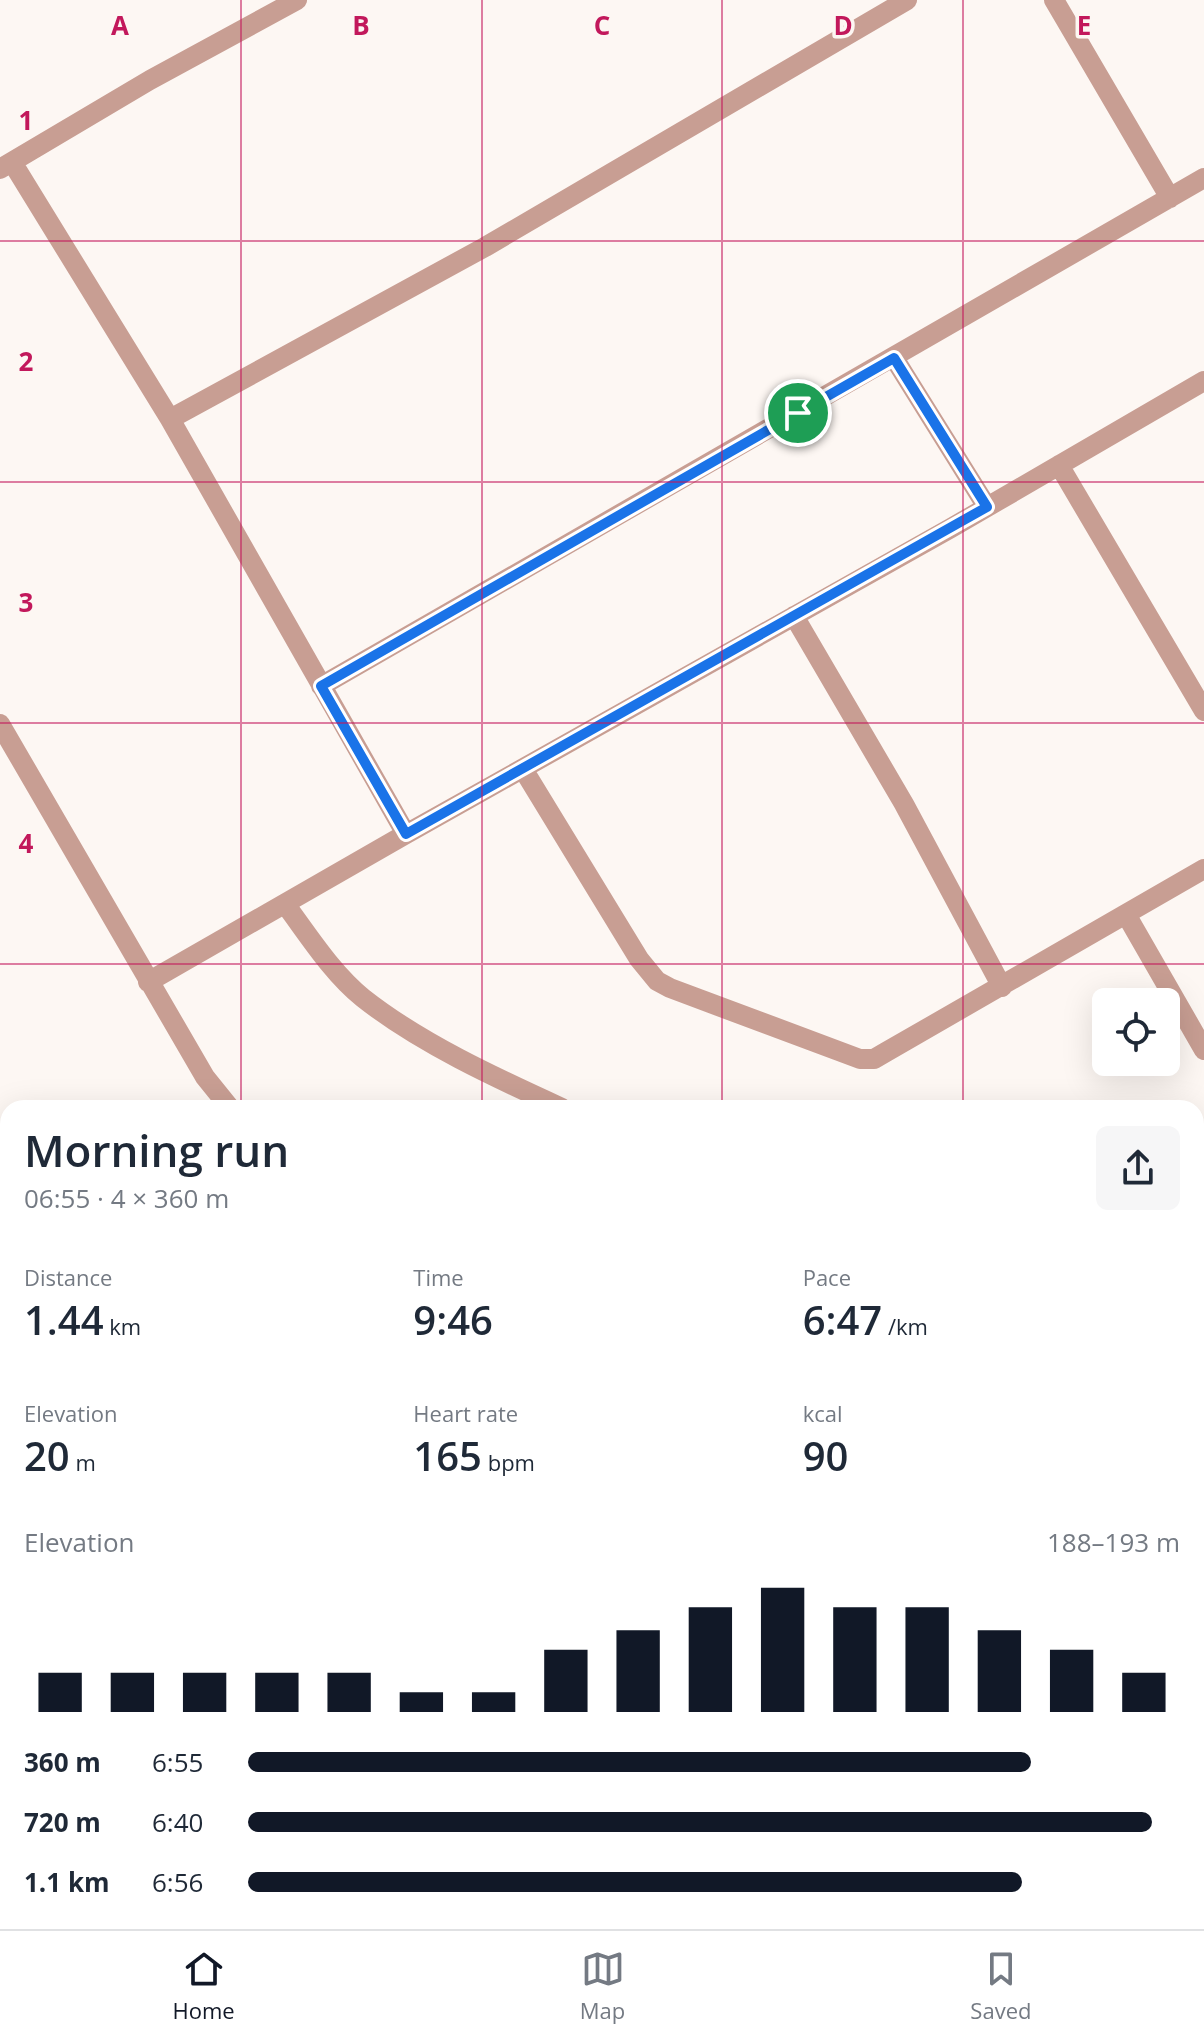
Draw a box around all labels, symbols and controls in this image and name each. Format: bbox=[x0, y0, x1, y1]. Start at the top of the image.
text: A bbox=[111, 7, 129, 43]
text: B bbox=[352, 7, 370, 43]
text: C bbox=[594, 7, 610, 43]
text: D bbox=[833, 7, 853, 43]
text: E bbox=[1077, 7, 1091, 43]
text: 1 bbox=[19, 102, 33, 138]
text: 2 bbox=[19, 343, 34, 379]
pin bbox=[764, 379, 832, 447]
icon: arrive bbox=[776, 391, 820, 435]
text: 3 bbox=[19, 584, 33, 620]
text: 4 bbox=[19, 825, 34, 861]
map controls bbox=[1092, 988, 1180, 1076]
button: locate bbox=[1092, 988, 1180, 1076]
text: Morning run bbox=[24, 1120, 289, 1180]
button: share bbox=[1096, 1126, 1180, 1210]
text: 06:55 · 4 × 360 m bbox=[24, 1180, 229, 1216]
text: Distance bbox=[24, 1262, 112, 1292]
text: Time bbox=[413, 1262, 464, 1292]
text: Pace bbox=[803, 1262, 851, 1292]
text: 1.44 bbox=[24, 1292, 104, 1347]
text: 9:46 bbox=[413, 1292, 493, 1347]
text: 6:47 bbox=[803, 1292, 882, 1347]
text: km bbox=[104, 1311, 141, 1341]
text: /km bbox=[882, 1311, 928, 1341]
text: Elevation bbox=[24, 1398, 117, 1428]
text: Heart rate bbox=[413, 1398, 518, 1428]
text: kcal bbox=[803, 1398, 843, 1428]
text: 20 bbox=[24, 1428, 70, 1483]
text: 165 bbox=[413, 1428, 482, 1483]
text: 90 bbox=[803, 1428, 848, 1483]
text: m bbox=[70, 1447, 96, 1477]
text: bpm bbox=[482, 1447, 535, 1477]
text: Elevation bbox=[24, 1524, 134, 1560]
text: 188–193 m bbox=[1047, 1524, 1180, 1560]
text: 360 m bbox=[24, 1744, 101, 1780]
text: 6:55 bbox=[152, 1744, 203, 1780]
text: 720 m bbox=[24, 1804, 101, 1840]
text: 6:40 bbox=[152, 1804, 203, 1840]
text: 1.1 km bbox=[24, 1864, 110, 1900]
text: 6:56 bbox=[152, 1864, 203, 1900]
tab: Home bbox=[173, 1947, 235, 2025]
tab: Map bbox=[580, 1947, 625, 2025]
tab: Saved bbox=[970, 1947, 1031, 2025]

